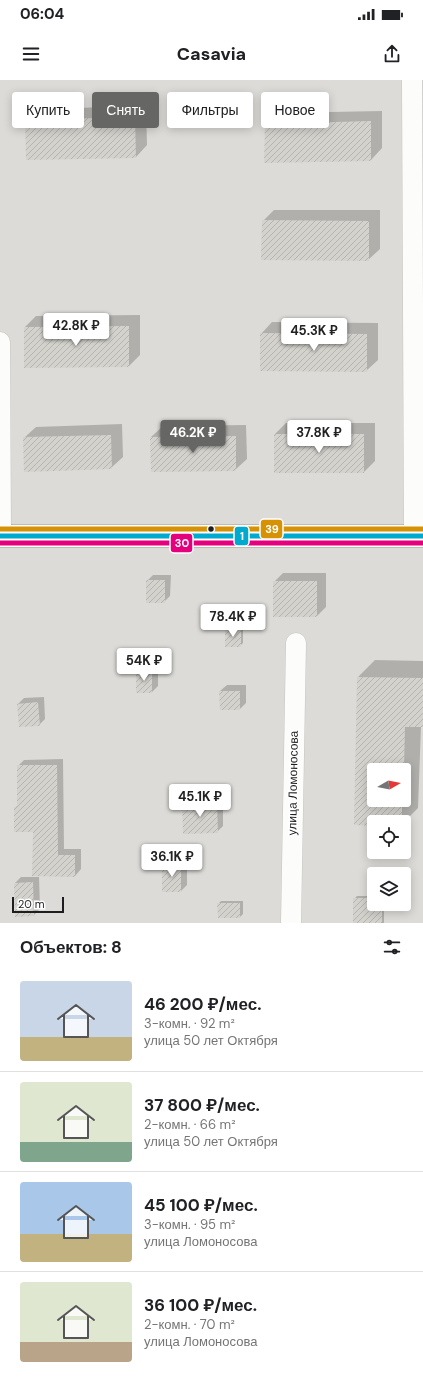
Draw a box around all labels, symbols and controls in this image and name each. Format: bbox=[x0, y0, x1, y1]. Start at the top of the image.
text: 06:04 bbox=[20, 4, 64, 24]
text: Casavia bbox=[177, 42, 246, 66]
icon: menu bbox=[20, 43, 42, 65]
icon: share bbox=[381, 43, 403, 65]
chip: Купить bbox=[12, 92, 84, 128]
chip: Снять bbox=[92, 92, 159, 128]
chip: Фильтры bbox=[167, 92, 253, 128]
chip: Новое bbox=[261, 92, 329, 128]
pin: 42.8K ₽ bbox=[39, 313, 113, 347]
text: 42.8K ₽ bbox=[52, 317, 100, 334]
pin: 45.3K ₽ bbox=[277, 318, 351, 352]
text: 45.3K ₽ bbox=[290, 322, 338, 339]
pin: 46.2K ₽ bbox=[156, 420, 230, 454]
pin: 37.8K ₽ bbox=[282, 420, 356, 454]
text: 46.2K ₽ bbox=[169, 424, 217, 441]
text: 37.8K ₽ bbox=[296, 424, 342, 441]
line badge: 39 bbox=[260, 519, 283, 539]
text: 39 bbox=[265, 522, 279, 536]
unlabelled marker bbox=[206, 524, 216, 534]
line badge: 1 bbox=[234, 526, 249, 546]
text: 1 bbox=[240, 529, 244, 543]
line badge: 30 bbox=[170, 533, 193, 553]
text: 30 bbox=[175, 536, 189, 550]
pin: 78.4K ₽ bbox=[196, 604, 270, 638]
text: 78.4K ₽ bbox=[210, 608, 256, 625]
pin: 54K ₽ bbox=[116, 648, 172, 682]
text: 54K ₽ bbox=[126, 652, 162, 669]
street label: улица Ломоносова bbox=[284, 730, 302, 835]
north arrow bbox=[367, 763, 411, 807]
map controls bbox=[367, 763, 411, 911]
pin: 45.1K ₽ bbox=[163, 784, 237, 818]
text: 45.1K ₽ bbox=[178, 788, 222, 805]
button: locate bbox=[367, 815, 411, 859]
pin: 36.1K ₽ bbox=[135, 844, 209, 878]
text: 36.1K ₽ bbox=[150, 848, 194, 865]
button: layers bbox=[367, 867, 411, 911]
scale bar bbox=[12, 895, 64, 914]
text: 20 m bbox=[18, 897, 44, 911]
text: Объектов: 8 bbox=[20, 936, 122, 958]
icon: filters bbox=[381, 936, 403, 958]
text: 46 200 ₽/мес. bbox=[144, 993, 261, 1015]
icon: home bbox=[52, 997, 100, 1045]
text: 3-комн. · 92 m² bbox=[144, 1015, 235, 1032]
text: улица 50 лет Октября bbox=[144, 1032, 278, 1049]
text: 37 800 ₽/мес. bbox=[144, 1094, 260, 1116]
icon: home bbox=[52, 1098, 100, 1146]
text: 2-комн. · 66 m² bbox=[144, 1116, 235, 1133]
text: улица 50 лет Октября bbox=[144, 1133, 278, 1150]
text: 45 100 ₽/мес. bbox=[144, 1194, 258, 1216]
icon: home bbox=[52, 1198, 100, 1246]
text: 3-комн. · 95 m² bbox=[144, 1216, 235, 1233]
text: улица Ломоносова bbox=[144, 1233, 257, 1250]
text: 36 100 ₽/мес. bbox=[144, 1294, 257, 1316]
icon: home bbox=[52, 1298, 100, 1346]
text: 2-комн. · 70 m² bbox=[144, 1316, 235, 1333]
text: улица Ломоносова bbox=[144, 1333, 257, 1350]

